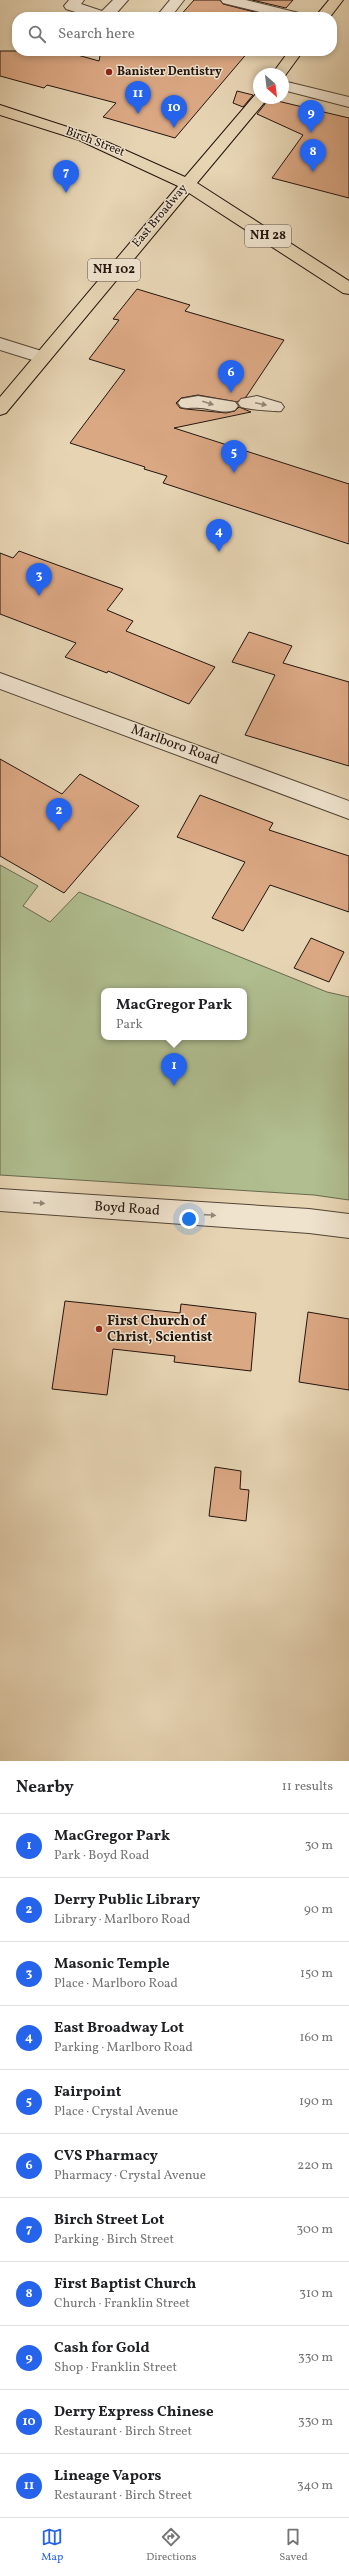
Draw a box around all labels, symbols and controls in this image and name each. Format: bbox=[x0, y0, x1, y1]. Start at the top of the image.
search box bbox=[12, 12, 337, 56]
icon: search bbox=[26, 23, 48, 45]
text: Search here bbox=[58, 24, 135, 45]
place label: Banister Dentistry bbox=[117, 64, 222, 80]
marker: Banister Dentistry bbox=[104, 67, 114, 77]
north arrow bbox=[253, 68, 289, 104]
pin: 11 bbox=[125, 81, 151, 114]
pin: 10 bbox=[161, 95, 187, 128]
pin: 9 bbox=[298, 100, 324, 133]
street label: Birch Street bbox=[63, 123, 127, 161]
pin: 8 bbox=[300, 139, 326, 172]
pin: 7 bbox=[53, 160, 79, 193]
street label: East Broadway bbox=[129, 181, 192, 251]
road number: NH 28 bbox=[245, 225, 291, 247]
road number: NH 102 bbox=[88, 259, 140, 281]
pin: 6 bbox=[218, 360, 244, 393]
one-way arrow bbox=[202, 400, 214, 406]
one-way arrow bbox=[255, 401, 267, 407]
pin: 5 bbox=[221, 440, 247, 473]
pin: 4 bbox=[206, 519, 232, 552]
pin: 3 bbox=[26, 563, 52, 596]
street label: Marlboro Road bbox=[128, 720, 222, 770]
pin: 2 bbox=[46, 798, 72, 831]
popup bbox=[101, 988, 247, 1040]
text: MacGregor Park bbox=[116, 995, 232, 1016]
text: Park bbox=[116, 1016, 143, 1034]
pin: 1 bbox=[161, 1053, 187, 1086]
street label: Boyd Road bbox=[94, 1197, 161, 1221]
one-way arrow bbox=[33, 1199, 45, 1206]
your location bbox=[179, 1209, 199, 1229]
one-way arrow bbox=[204, 1211, 216, 1218]
place label: First Church of Christ, Scientist bbox=[107, 1312, 212, 1347]
marker: First Church of Christ, Scientist bbox=[94, 1324, 104, 1334]
text: Nearby bbox=[16, 1776, 74, 1799]
text: 11 results bbox=[282, 1778, 333, 1796]
text: MacGregor Park bbox=[54, 1826, 170, 1847]
text: 1 bbox=[26, 1837, 32, 1855]
text: 30 m bbox=[305, 1837, 333, 1855]
text: Park · Boyd Road bbox=[54, 1847, 149, 1865]
text: Derry Public Library bbox=[54, 1890, 200, 1911]
text: 2 bbox=[26, 1901, 32, 1919]
text: 90 m bbox=[304, 1901, 333, 1919]
text: Library · Marlboro Road bbox=[54, 1911, 190, 1929]
text: Masonic Temple bbox=[54, 1954, 170, 1975]
text: 3 bbox=[26, 1965, 32, 1983]
text: 150 m bbox=[300, 1965, 333, 1983]
text: Place · Marlboro Road bbox=[54, 1975, 178, 1993]
text: East Broadway Lot bbox=[54, 2018, 184, 2039]
text: 4 bbox=[25, 2029, 33, 2047]
text: 160 m bbox=[299, 2029, 333, 2047]
text: Parking · Marlboro Road bbox=[54, 2039, 193, 2057]
text: Fairpoint bbox=[54, 2082, 121, 2103]
text: 5 bbox=[26, 2093, 32, 2111]
text: 190 m bbox=[299, 2093, 333, 2111]
text: Place · Crystal Avenue bbox=[54, 2103, 178, 2121]
text: CVS Pharmacy bbox=[54, 2146, 158, 2167]
text: 6 bbox=[25, 2157, 33, 2175]
text: 220 m bbox=[297, 2157, 333, 2175]
text: Pharmacy · Crystal Avenue bbox=[54, 2167, 206, 2185]
text: Birch Street Lot bbox=[54, 2210, 164, 2231]
text: 7 bbox=[26, 2221, 32, 2239]
text: 300 m bbox=[297, 2221, 333, 2239]
text: Parking · Birch Street bbox=[54, 2231, 174, 2249]
text: First Baptist Church bbox=[54, 2274, 196, 2295]
text: 8 bbox=[25, 2285, 33, 2303]
text: 310 m bbox=[299, 2285, 333, 2303]
text: Church · Franklin Street bbox=[54, 2295, 190, 2313]
text: Cash for Gold bbox=[54, 2338, 150, 2359]
text: 9 bbox=[25, 2349, 33, 2367]
text: 330 m bbox=[298, 2349, 333, 2367]
text: Shop · Franklin Street bbox=[54, 2359, 177, 2377]
text: Derry Express Chinese bbox=[54, 2402, 214, 2423]
text: 10 bbox=[22, 2413, 36, 2431]
text: 330 m bbox=[298, 2413, 333, 2431]
text: Restaurant · Birch Street bbox=[54, 2423, 192, 2441]
text: Lineage Vapors bbox=[54, 2466, 162, 2487]
text: 11 bbox=[24, 2477, 34, 2495]
text: 340 m bbox=[297, 2477, 333, 2495]
text: Restaurant · Birch Street bbox=[54, 2487, 192, 2505]
tab: Map bbox=[41, 2526, 63, 2565]
tab: Directions bbox=[146, 2526, 197, 2565]
tab: Saved bbox=[279, 2526, 308, 2565]

